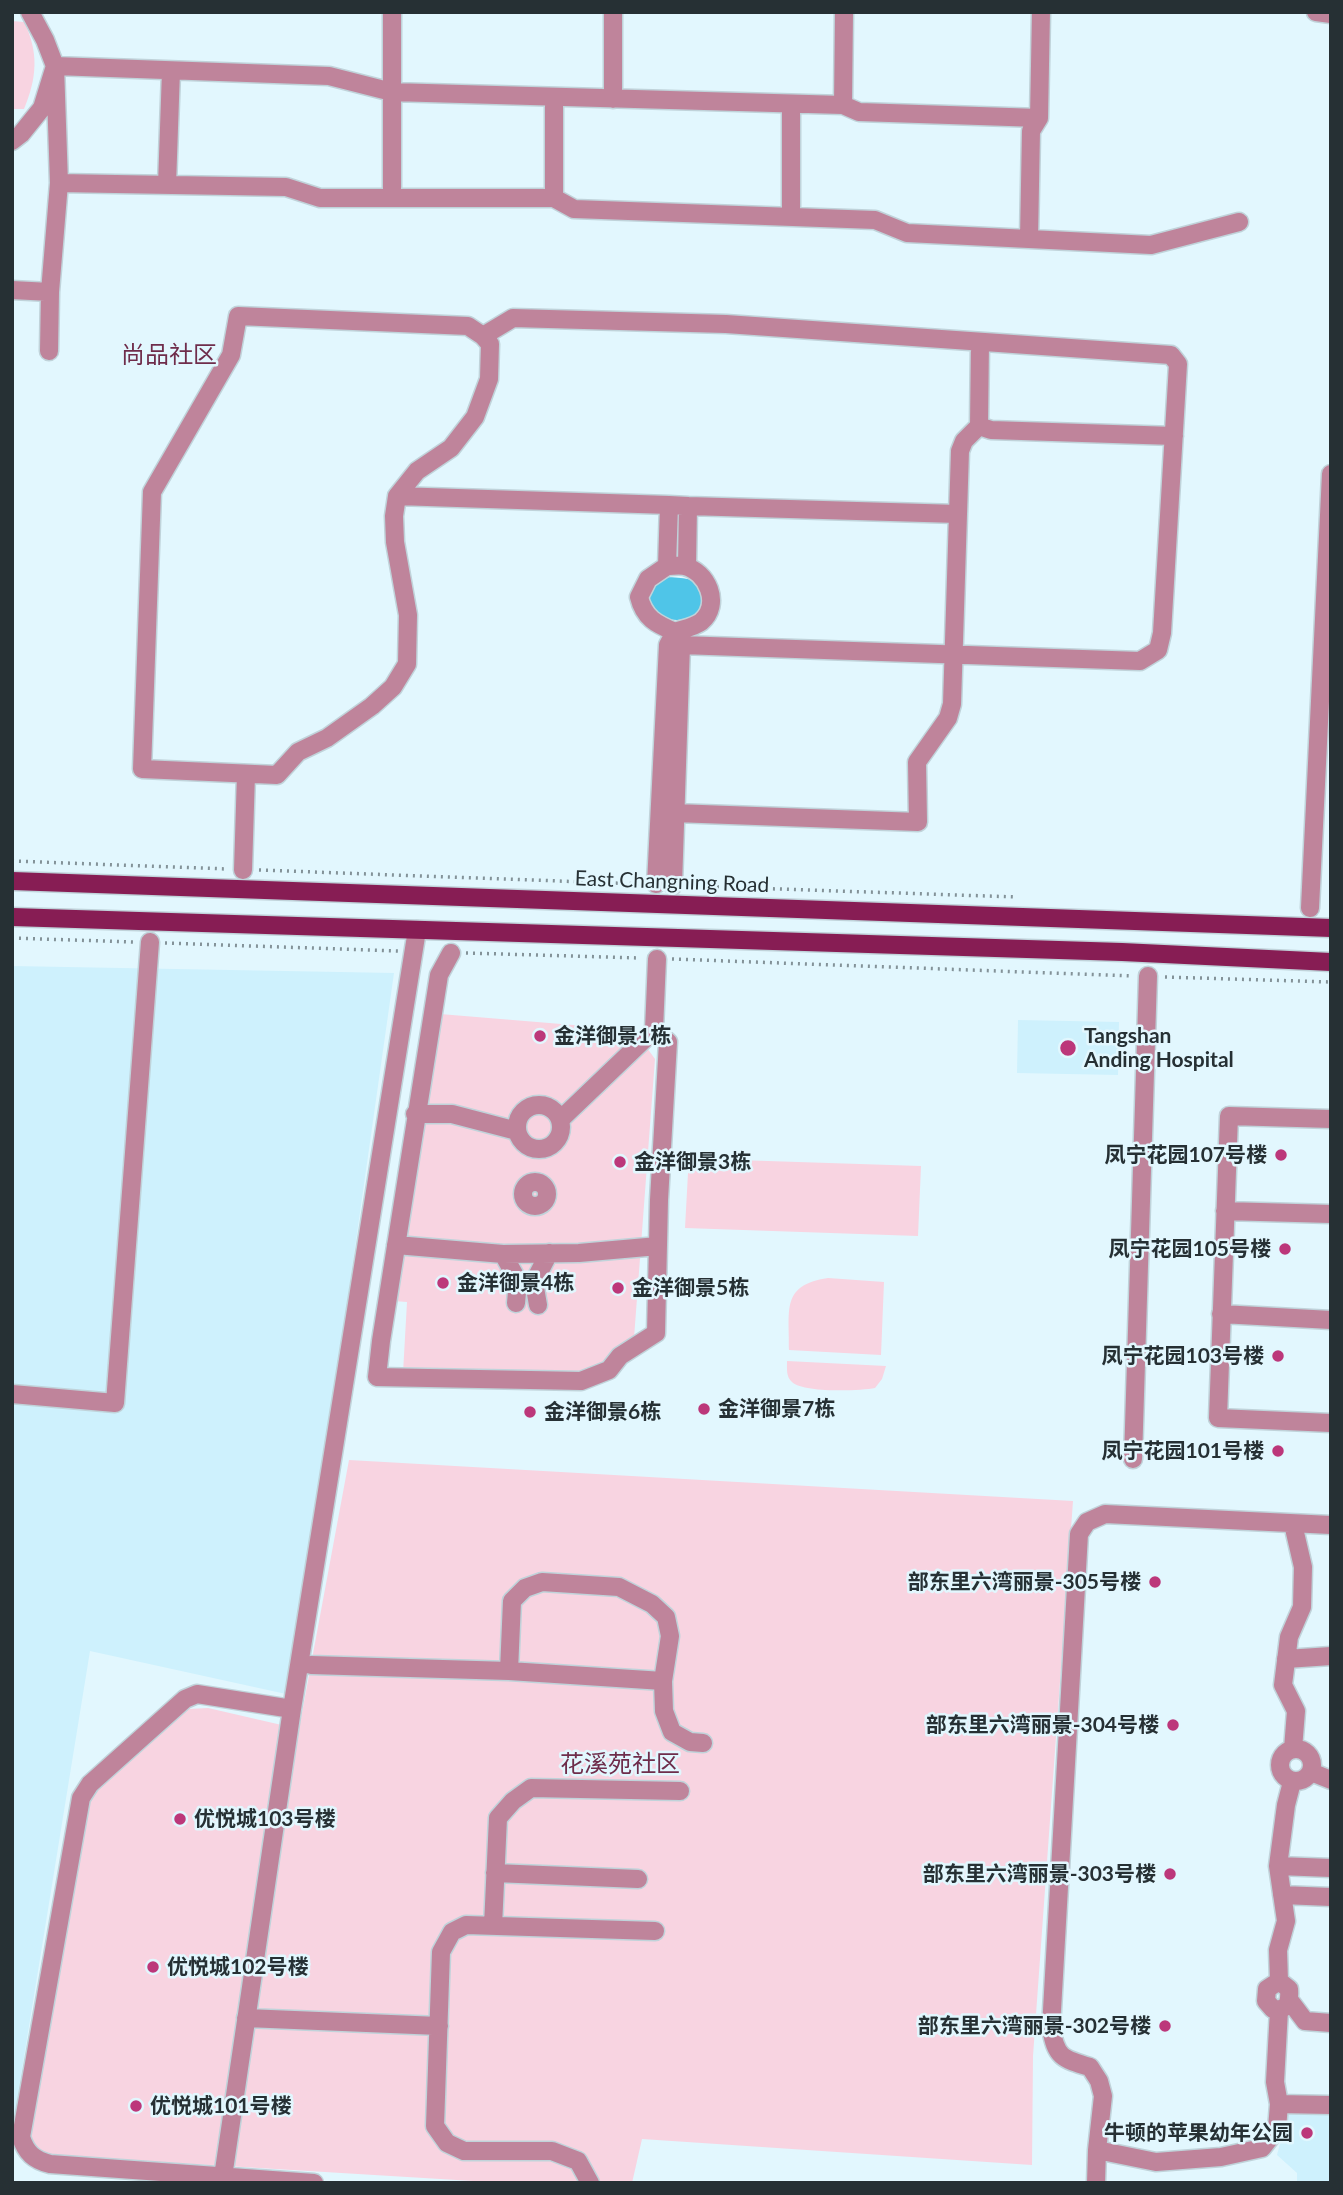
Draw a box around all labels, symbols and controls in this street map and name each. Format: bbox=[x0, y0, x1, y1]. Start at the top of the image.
district label: 尚品社区 bbox=[121, 341, 217, 369]
street label: East Changning Road bbox=[574, 866, 770, 898]
place label: 金洋御景1栋 bbox=[554, 1023, 671, 1049]
place label: Tangshan Anding Hospital bbox=[1084, 1023, 1234, 1073]
marker: 金洋御景1栋 bbox=[532, 1028, 548, 1044]
marker: Tangshan Anding Hospital bbox=[1058, 1038, 1078, 1058]
place label: 凤宁花园107号楼 bbox=[1104, 1142, 1267, 1168]
marker: 凤宁花园107号楼 bbox=[1273, 1147, 1289, 1163]
place label: 金洋御景3栋 bbox=[634, 1149, 751, 1175]
marker: 金洋御景3栋 bbox=[612, 1154, 628, 1170]
place label: 凤宁花园105号楼 bbox=[1108, 1236, 1271, 1262]
marker: 凤宁花园105号楼 bbox=[1277, 1241, 1293, 1257]
place label: 金洋御景4栋 bbox=[457, 1270, 574, 1296]
marker: 金洋御景4栋 bbox=[435, 1275, 451, 1291]
place label: 金洋御景5栋 bbox=[632, 1275, 749, 1301]
marker: 金洋御景5栋 bbox=[610, 1280, 626, 1296]
place label: 凤宁花园103号楼 bbox=[1101, 1343, 1264, 1369]
marker: 凤宁花园103号楼 bbox=[1270, 1348, 1286, 1364]
place label: 金洋御景7栋 bbox=[718, 1396, 835, 1422]
place label: 金洋御景6栋 bbox=[544, 1399, 661, 1425]
marker: 金洋御景7栋 bbox=[696, 1401, 712, 1417]
marker: 金洋御景6栋 bbox=[522, 1404, 538, 1420]
place label: 凤宁花园101号楼 bbox=[1101, 1438, 1264, 1464]
marker: 凤宁花园101号楼 bbox=[1270, 1443, 1286, 1459]
place label: 部东里六湾丽景-305号楼 bbox=[908, 1569, 1141, 1595]
marker: 部东里六湾丽景-305号楼 bbox=[1147, 1574, 1163, 1590]
place label: 部东里六湾丽景-304号楼 bbox=[926, 1712, 1159, 1738]
marker: 部东里六湾丽景-304号楼 bbox=[1165, 1717, 1181, 1733]
district label: 花溪苑社区 bbox=[560, 1750, 680, 1778]
place label: 优悦城103号楼 bbox=[194, 1806, 336, 1832]
marker: 优悦城103号楼 bbox=[172, 1811, 188, 1827]
place label: 部东里六湾丽景-303号楼 bbox=[923, 1861, 1156, 1887]
marker: 部东里六湾丽景-303号楼 bbox=[1162, 1866, 1178, 1882]
place label: 优悦城102号楼 bbox=[167, 1954, 309, 1980]
marker: 优悦城102号楼 bbox=[145, 1959, 161, 1975]
place label: 部东里六湾丽景-302号楼 bbox=[918, 2013, 1151, 2039]
marker: 部东里六湾丽景-302号楼 bbox=[1157, 2018, 1173, 2034]
place label: 优悦城101号楼 bbox=[150, 2093, 292, 2119]
marker: 优悦城101号楼 bbox=[128, 2098, 144, 2114]
place label: 牛顿的苹果幼年公园 bbox=[1104, 2120, 1293, 2146]
marker: 牛顿的苹果幼年公园 bbox=[1299, 2125, 1315, 2141]

